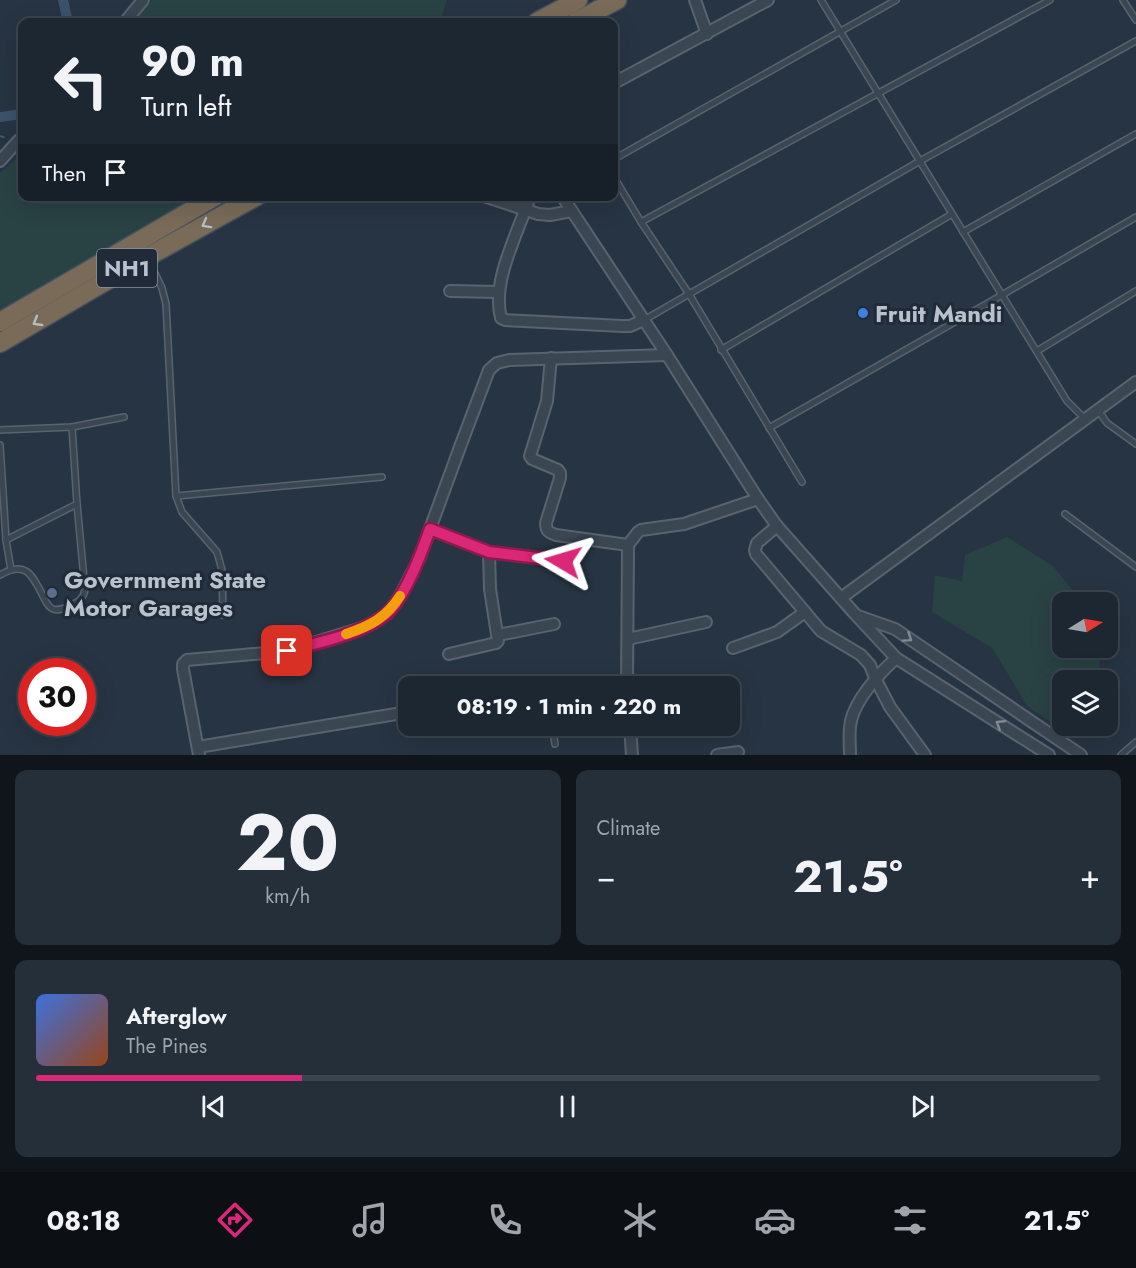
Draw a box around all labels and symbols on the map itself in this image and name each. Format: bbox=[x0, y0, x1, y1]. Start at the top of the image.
one-way arrow bbox=[201, 217, 212, 228]
road number: NH1 bbox=[97, 249, 157, 287]
place label: Fruit Mandi bbox=[875, 296, 1002, 331]
marker: Fruit Mandi bbox=[856, 306, 870, 320]
one-way arrow bbox=[33, 314, 43, 326]
position arrow bbox=[531, 529, 595, 593]
place label: Government State Motor Garages bbox=[64, 562, 266, 625]
marker: Government State Motor Garages bbox=[45, 586, 59, 600]
north arrow bbox=[1052, 592, 1118, 658]
pin bbox=[261, 625, 312, 676]
one-way arrow bbox=[902, 630, 913, 641]
speed limit sign: 30 bbox=[18, 658, 96, 736]
one-way arrow bbox=[996, 719, 1006, 731]

